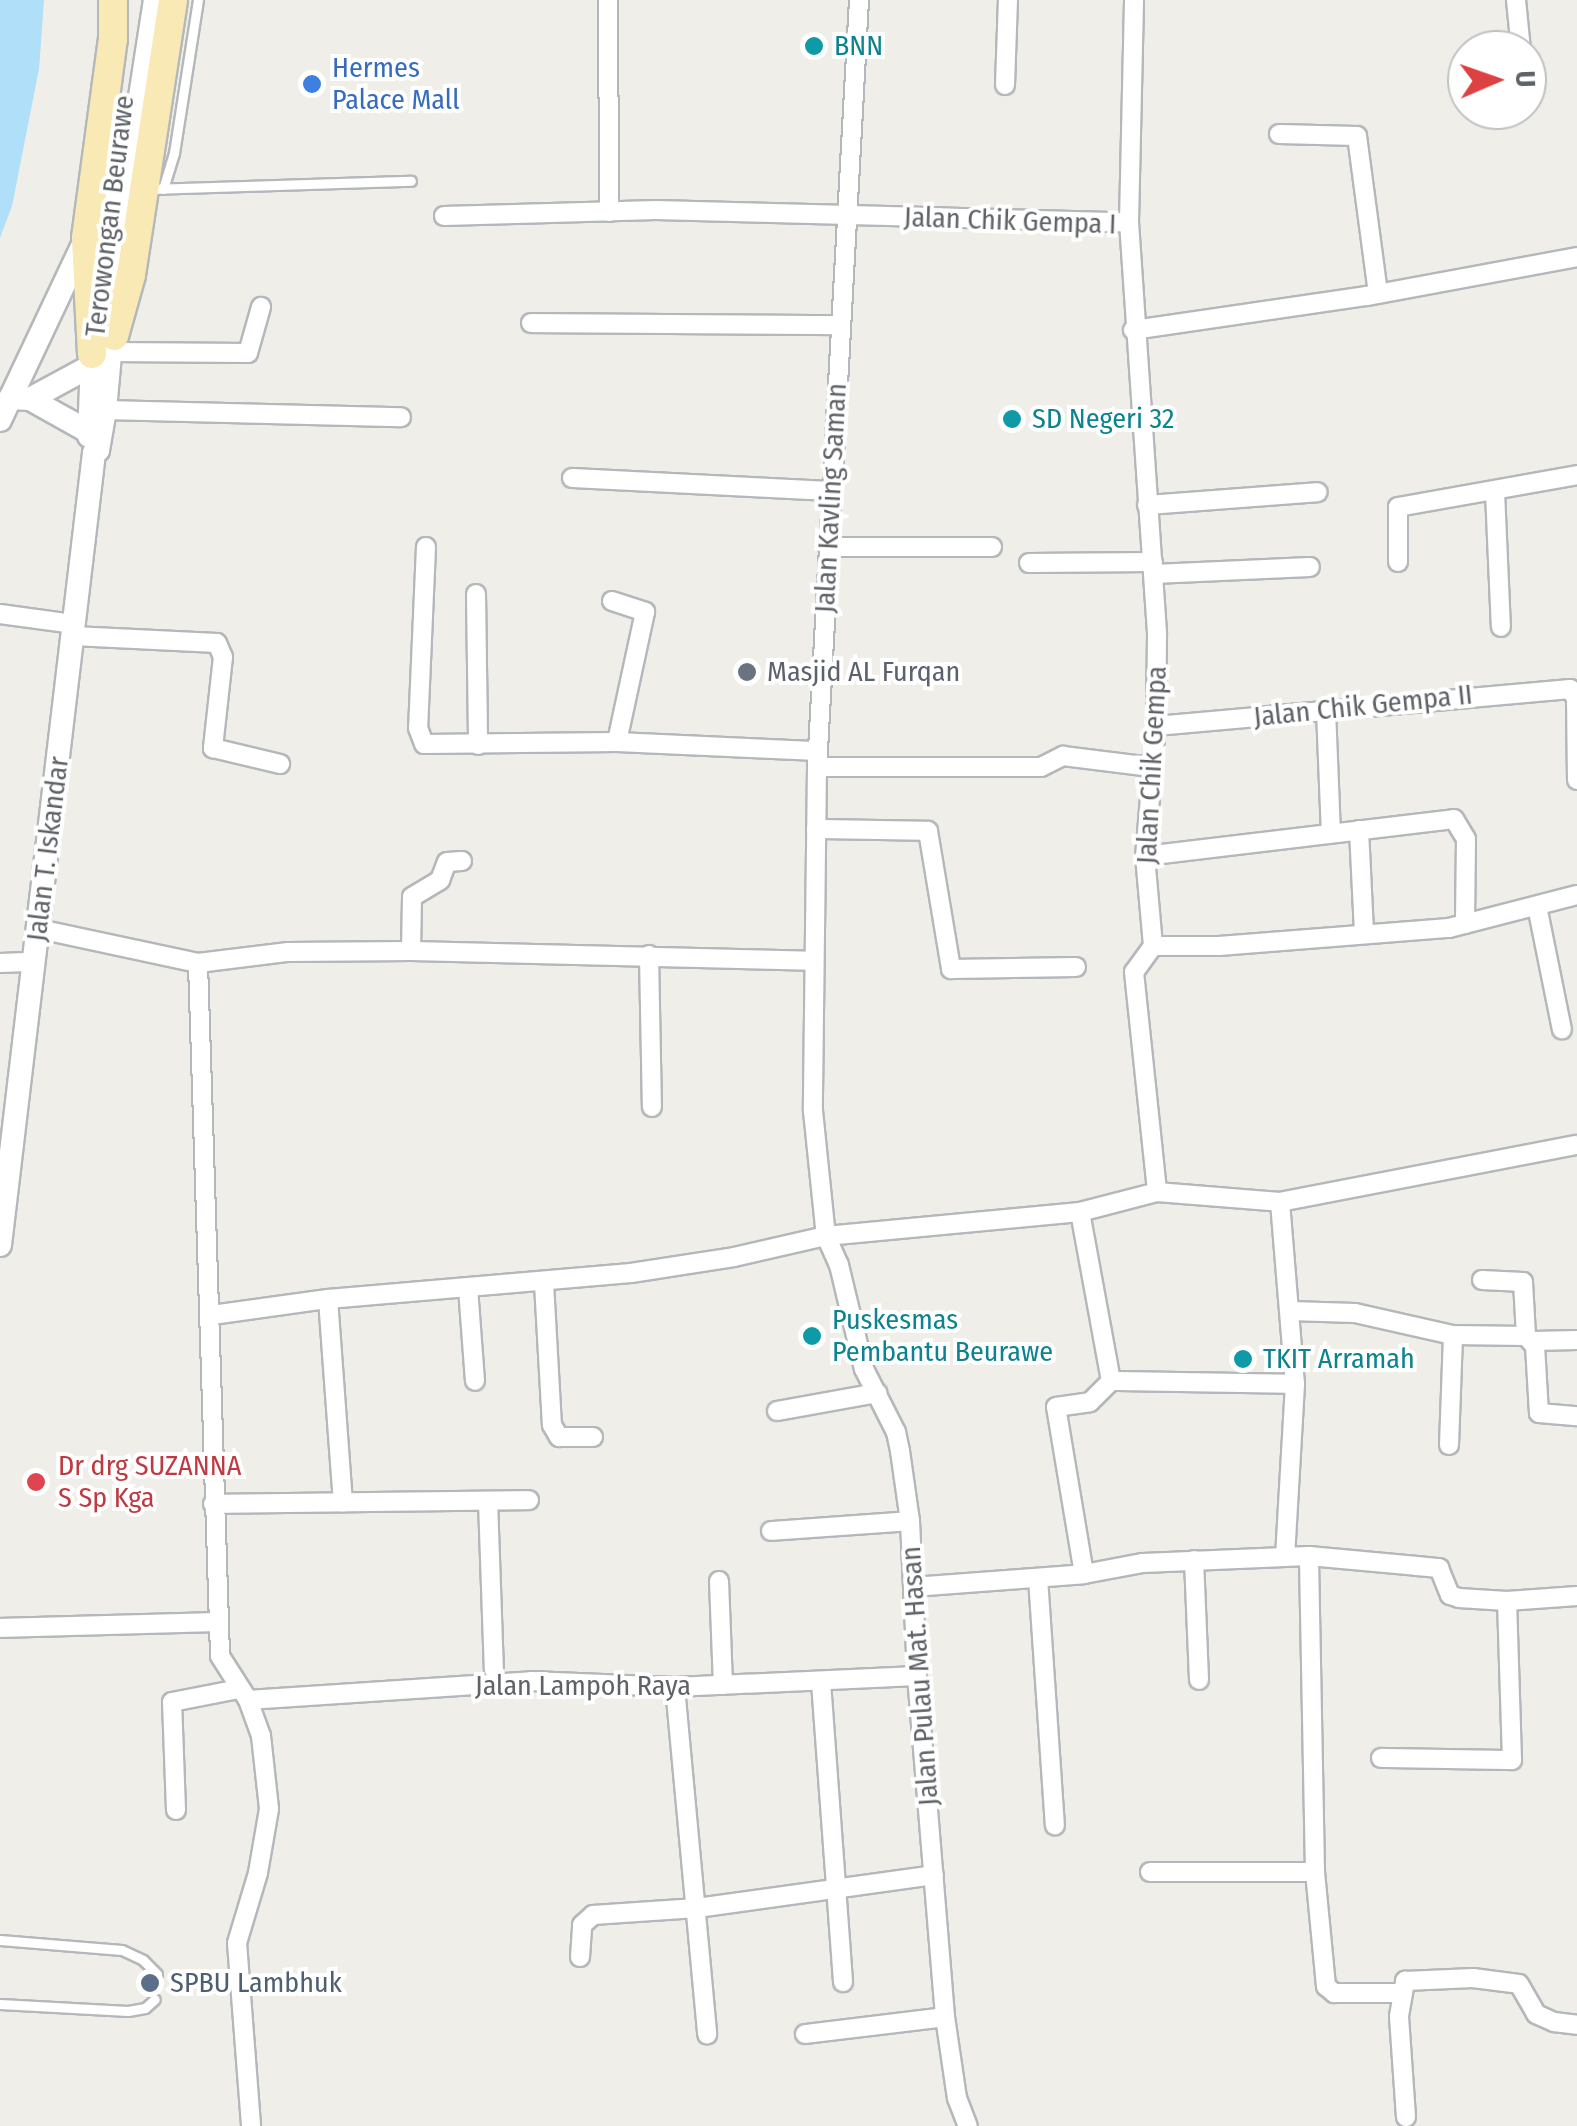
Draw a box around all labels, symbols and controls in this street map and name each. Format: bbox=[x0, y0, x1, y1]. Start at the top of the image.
place label: BNN bbox=[834, 29, 883, 63]
north arrow bbox=[1447, 30, 1547, 130]
marker: BNN bbox=[803, 35, 825, 57]
place label: Hermes Palace Mall bbox=[332, 51, 460, 117]
text: U bbox=[1509, 70, 1542, 88]
marker: Hermes Palace Mall bbox=[301, 73, 323, 95]
street label: Terowongan Beurawe bbox=[79, 93, 141, 339]
street label: Jalan Chik Gempa I bbox=[903, 201, 1117, 241]
street label: Jalan Kavling Saman bbox=[808, 382, 854, 614]
place label: SD Negeri 32 bbox=[1032, 402, 1174, 436]
marker: SD Negeri 32 bbox=[1001, 408, 1023, 430]
place label: Masjid AL Furqan bbox=[767, 655, 960, 689]
marker: Masjid AL Furqan bbox=[736, 661, 758, 683]
street label: Jalan Chik Gempa bbox=[1130, 665, 1174, 865]
street label: Jalan Chik Gempa II bbox=[1252, 678, 1474, 734]
street label: Jalan T. Iskandar bbox=[20, 755, 76, 943]
place label: Puskesmas Pembantu Beurawe bbox=[832, 1303, 1053, 1369]
marker: Puskesmas Pembantu Beurawe bbox=[801, 1325, 823, 1347]
place label: TKIT Arramah bbox=[1263, 1342, 1415, 1376]
marker: TKIT Arramah bbox=[1232, 1348, 1254, 1370]
place label: Dr drg SUZANNA S Sp Kga bbox=[58, 1449, 241, 1515]
marker: Dr drg SUZANNA S Sp Kga bbox=[23, 1469, 49, 1495]
street label: Jalan Pulau Mat. Hasan bbox=[894, 1545, 946, 1807]
street label: Jalan Lampoh Raya bbox=[475, 1669, 691, 1703]
place label: SPBU Lambhuk bbox=[170, 1966, 342, 2000]
marker: SPBU Lambhuk bbox=[139, 1972, 161, 1994]

